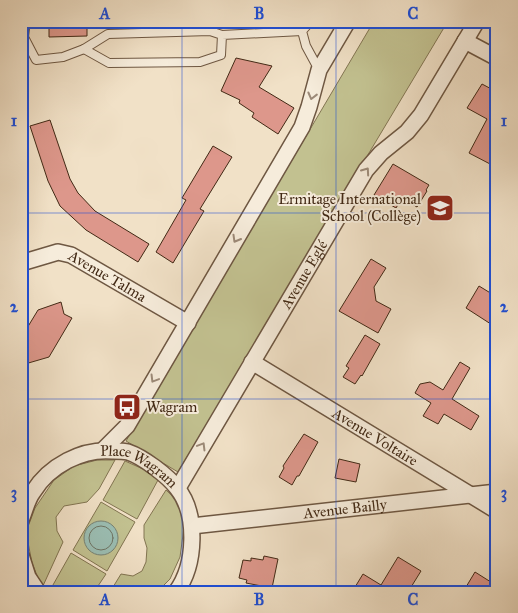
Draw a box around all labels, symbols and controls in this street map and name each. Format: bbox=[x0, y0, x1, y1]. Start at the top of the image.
text: A bbox=[99, 4, 111, 23]
text: B bbox=[254, 4, 264, 23]
text: C bbox=[408, 4, 419, 23]
one-way arrow bbox=[307, 92, 318, 101]
text: 1 bbox=[11, 111, 18, 130]
text: 1 bbox=[501, 111, 508, 130]
one-way arrow bbox=[360, 167, 369, 177]
place label: Ermitage International School (Collège) bbox=[278, 190, 422, 226]
school or university icon: Ermitage International School (Collège) bbox=[425, 193, 455, 223]
one-way arrow bbox=[233, 234, 243, 243]
street label: Avenue Eglé bbox=[277, 236, 332, 313]
street label: Avenue Talma bbox=[64, 246, 150, 306]
text: 2 bbox=[10, 297, 19, 316]
text: 2 bbox=[500, 297, 509, 316]
one-way arrow bbox=[151, 374, 161, 383]
bus stop icon: Wagram bbox=[112, 392, 142, 422]
place label: Wagram bbox=[146, 398, 198, 416]
street label: Avenue Voltaire bbox=[328, 403, 421, 470]
street label: Place Wagram bbox=[100, 442, 182, 492]
one-way arrow bbox=[195, 442, 205, 451]
text: 3 bbox=[11, 483, 17, 503]
text: 3 bbox=[501, 483, 507, 503]
street label: Avenue Bailly bbox=[302, 495, 389, 523]
text: A bbox=[99, 590, 111, 609]
text: B bbox=[254, 590, 264, 609]
text: C bbox=[408, 590, 419, 609]

